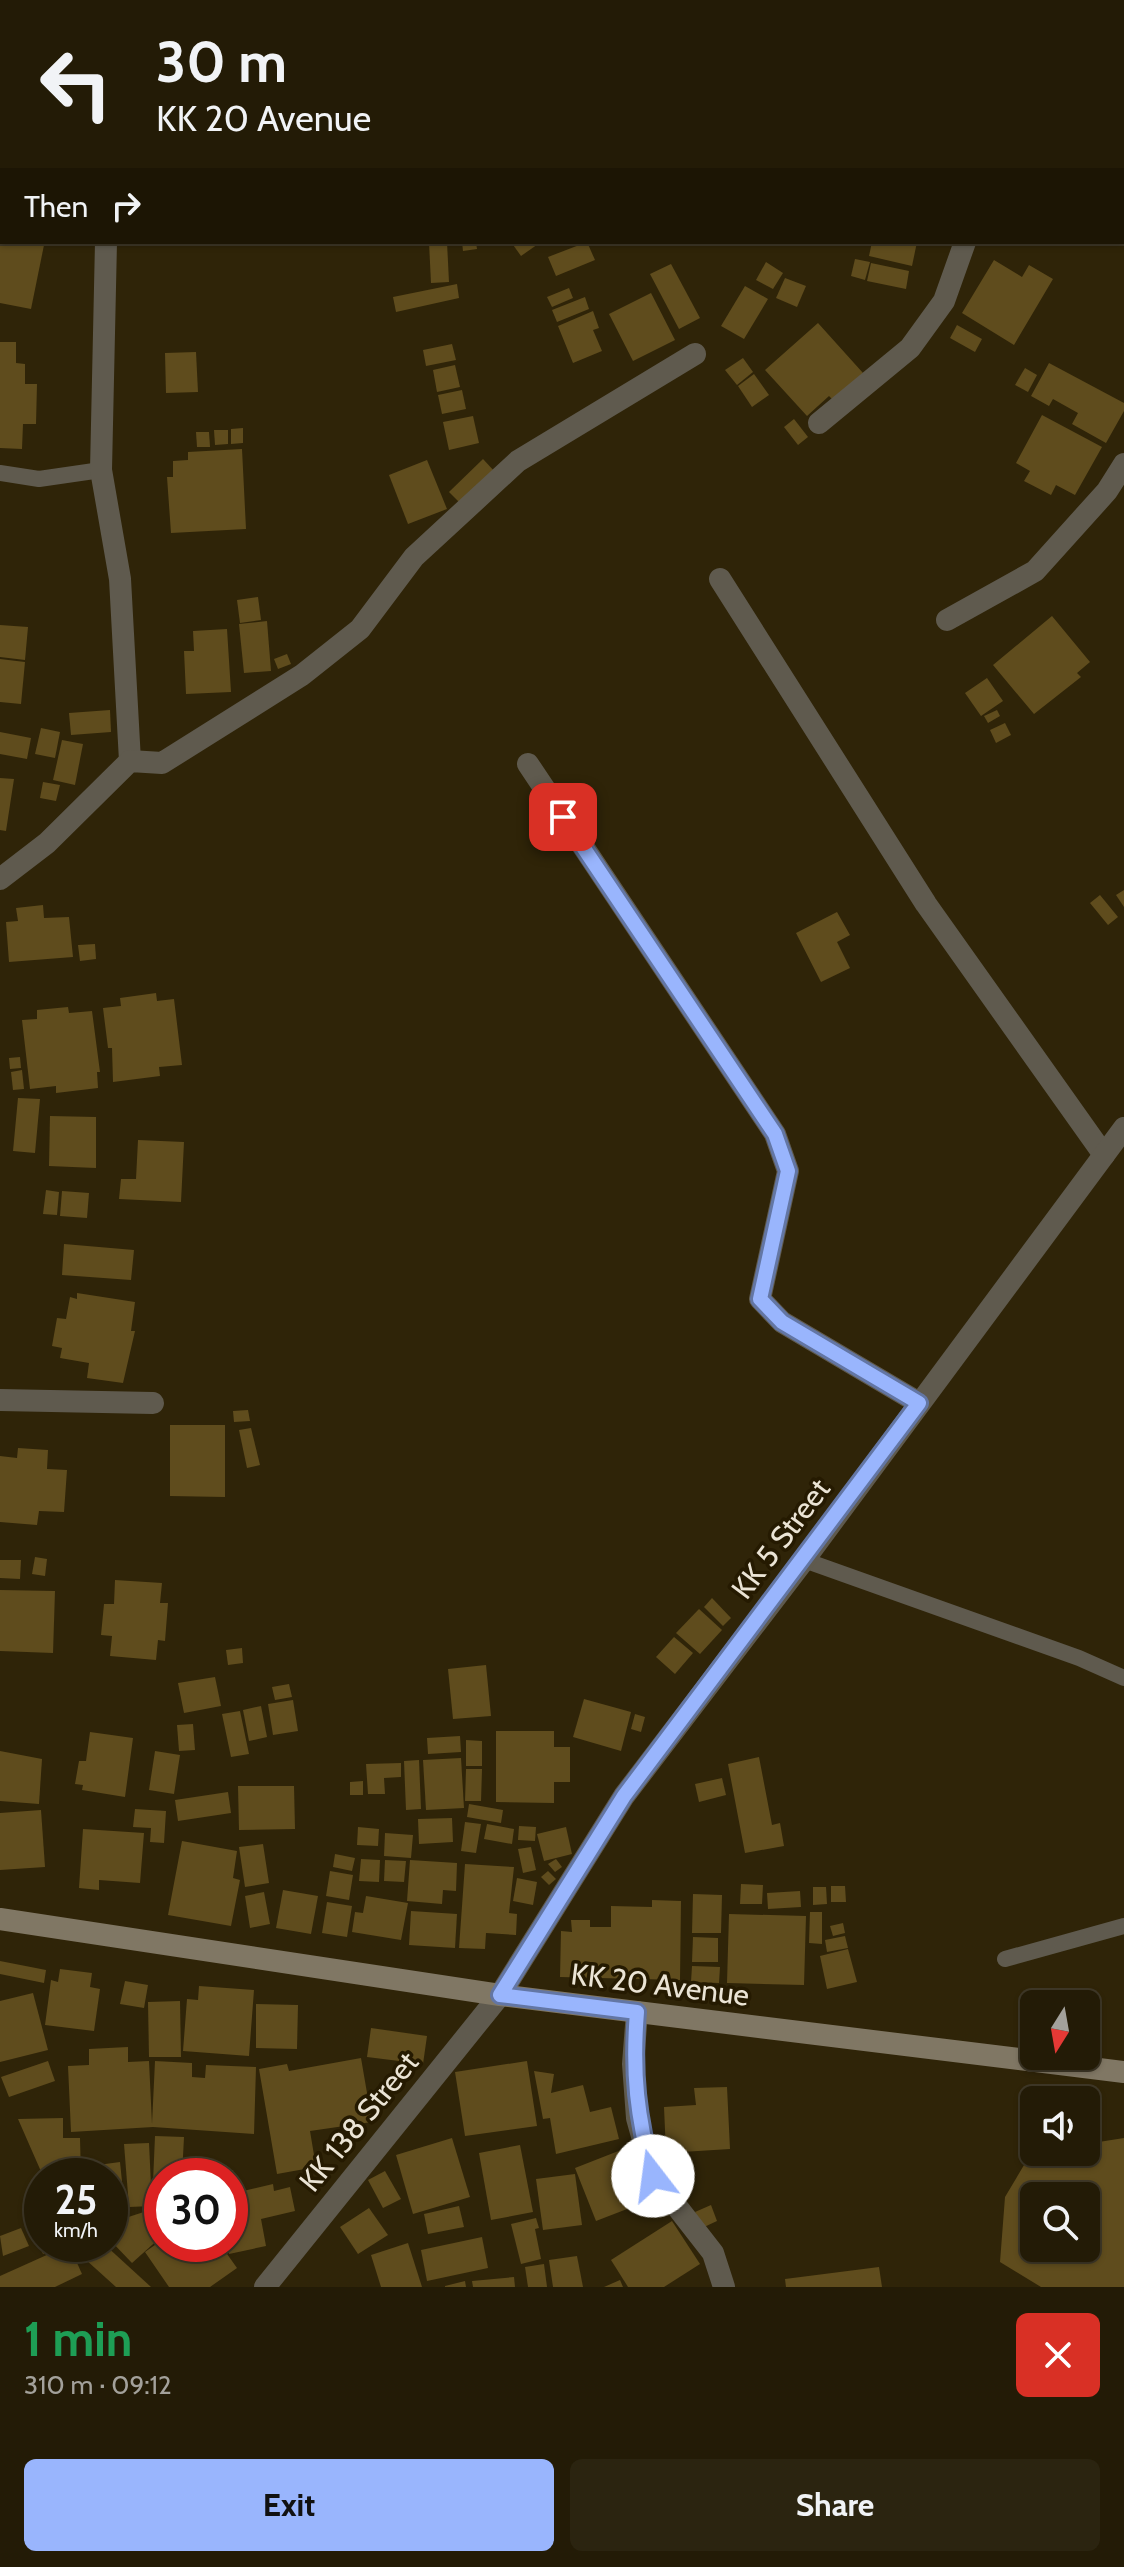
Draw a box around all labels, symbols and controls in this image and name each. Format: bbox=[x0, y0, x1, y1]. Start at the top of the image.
text: 30 m bbox=[156, 28, 287, 96]
icon: left bbox=[24, 32, 128, 136]
text: KK 20 Avenue bbox=[156, 96, 371, 140]
icon: right bbox=[104, 184, 148, 228]
text: Then bbox=[24, 188, 88, 225]
pin bbox=[529, 783, 597, 851]
icon: arrive bbox=[541, 795, 585, 839]
street label: KK 5 Street bbox=[723, 1471, 838, 1606]
street label: KK 20 Avenue bbox=[569, 1955, 751, 2014]
north arrow bbox=[1020, 1990, 1100, 2070]
map controls bbox=[1020, 1990, 1100, 2262]
street label: KK 138 Street bbox=[291, 2044, 426, 2199]
button: sound bbox=[1020, 2086, 1100, 2166]
position arrow bbox=[611, 2134, 695, 2218]
speed limit sign: 30 bbox=[144, 2158, 248, 2262]
text: 25 bbox=[55, 2175, 97, 2224]
button: search bbox=[1020, 2182, 1100, 2262]
text: km/h bbox=[54, 2218, 98, 2242]
text: 1 min bbox=[24, 2310, 132, 2368]
button: close bbox=[1016, 2313, 1100, 2397]
text: 310 m · 09:12 bbox=[24, 2369, 172, 2401]
button: Exit bbox=[24, 2459, 554, 2551]
button: Share bbox=[570, 2459, 1100, 2551]

